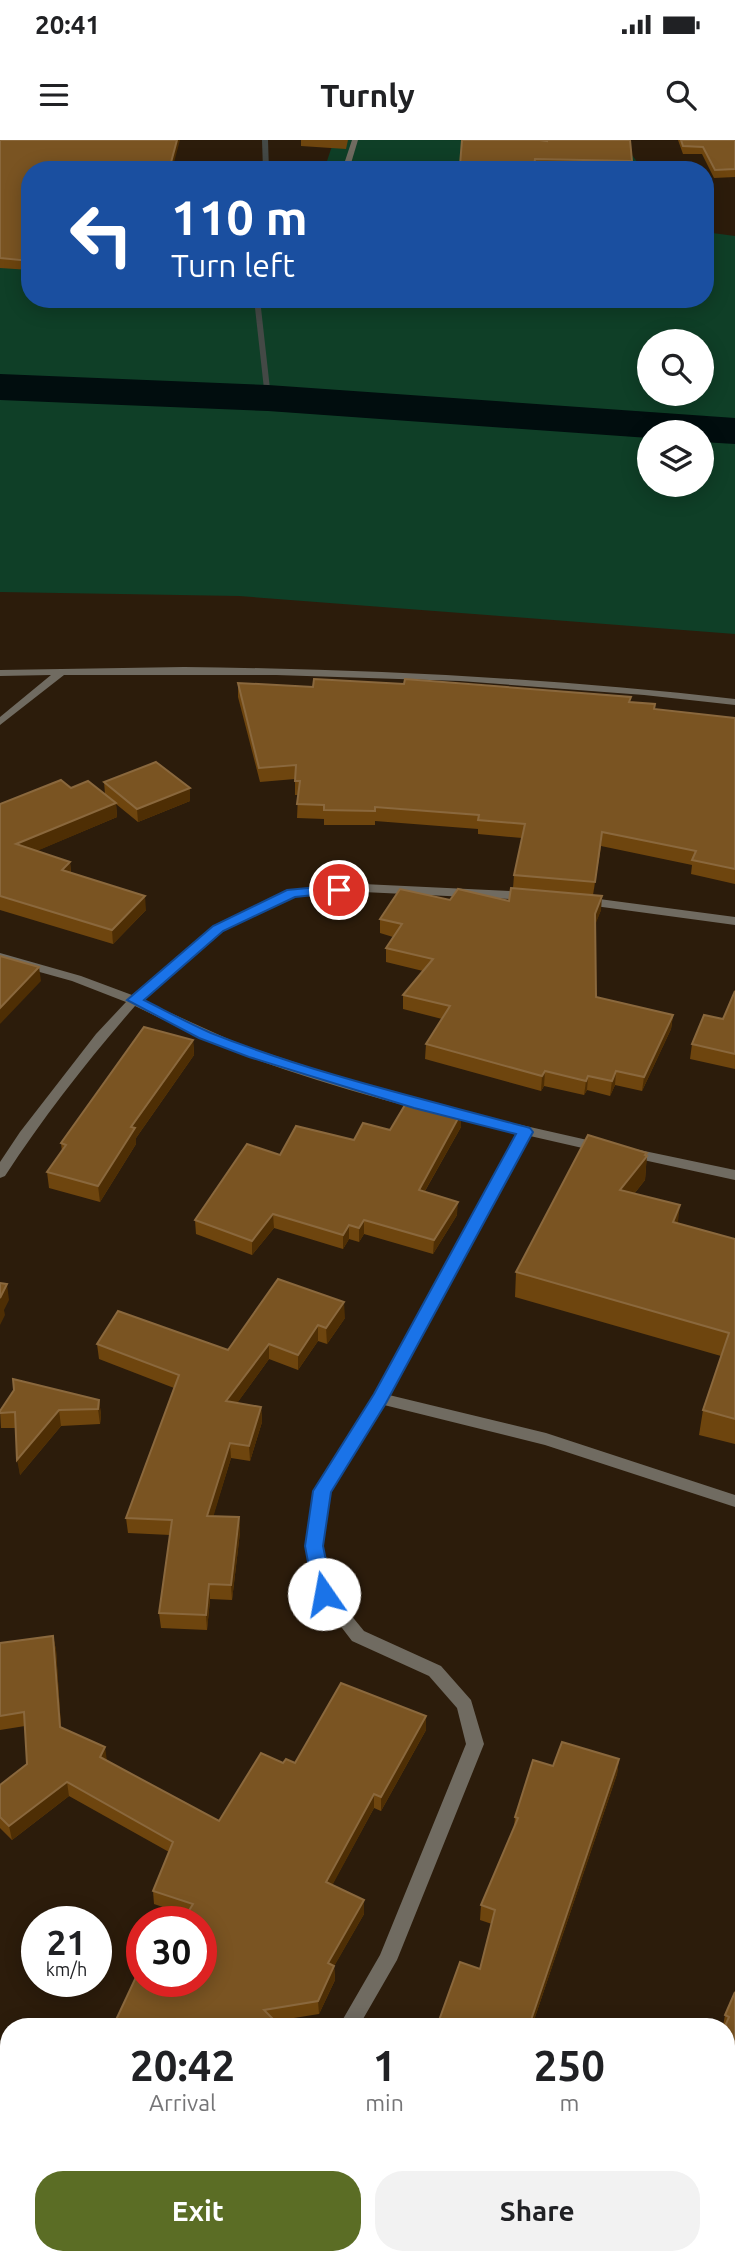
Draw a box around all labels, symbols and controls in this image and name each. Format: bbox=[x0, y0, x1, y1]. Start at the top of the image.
text: 20:41 bbox=[35, 10, 100, 39]
icon: menu bbox=[35, 76, 73, 114]
icon: search bbox=[662, 76, 700, 114]
text: Turnly bbox=[320, 77, 415, 113]
icon: left bbox=[56, 189, 147, 280]
text: 110 m bbox=[171, 189, 308, 244]
text: Turn left bbox=[171, 247, 295, 283]
map controls bbox=[637, 329, 714, 497]
button: search bbox=[637, 329, 714, 406]
button: layers bbox=[637, 420, 714, 497]
pin bbox=[309, 860, 369, 920]
icon: arrive bbox=[320, 871, 358, 909]
position arrow bbox=[287, 1557, 361, 1631]
speed limit sign: 30 bbox=[126, 1906, 217, 1997]
text: 21 bbox=[47, 1922, 86, 1962]
text: km/h bbox=[46, 1959, 87, 1979]
text: 20:42 bbox=[130, 2042, 235, 2089]
text: 1 bbox=[373, 2042, 396, 2089]
text: 250 bbox=[534, 2042, 605, 2089]
text: Arrival bbox=[149, 2090, 216, 2115]
text: min bbox=[365, 2090, 404, 2115]
text: m bbox=[559, 2090, 579, 2115]
button: Exit bbox=[35, 2171, 361, 2251]
button: Share bbox=[375, 2171, 700, 2251]

